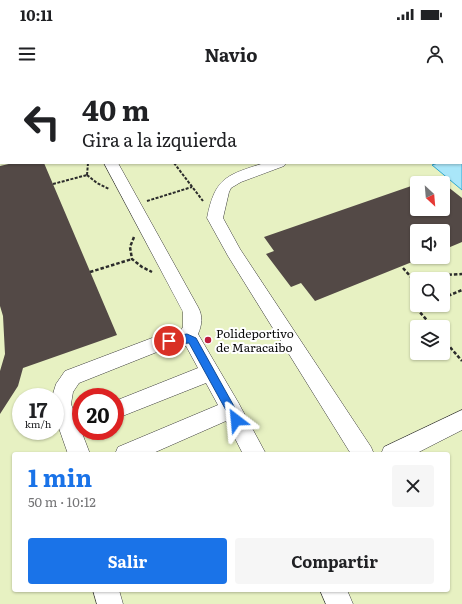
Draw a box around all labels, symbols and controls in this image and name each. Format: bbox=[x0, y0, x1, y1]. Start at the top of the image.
text: 10:11 bbox=[20, 3, 53, 26]
text: Navio bbox=[205, 41, 258, 68]
icon: menu bbox=[16, 43, 38, 65]
icon: person bbox=[424, 43, 446, 65]
text: 40 m bbox=[82, 88, 150, 130]
icon: left bbox=[16, 96, 68, 148]
text: Gira a la izquierda bbox=[82, 126, 237, 153]
north arrow bbox=[410, 176, 450, 216]
map controls bbox=[410, 176, 450, 360]
button: sound bbox=[410, 224, 450, 264]
button: search bbox=[410, 272, 450, 312]
button: layers bbox=[410, 320, 450, 360]
pin bbox=[152, 324, 186, 358]
place label: Polideportivo de Maracaibo bbox=[216, 324, 294, 356]
icon: arrive bbox=[158, 330, 180, 352]
marker: Polideportivo de Maracaibo bbox=[203, 335, 213, 345]
speed limit sign: 20 bbox=[72, 388, 124, 440]
text: 17 bbox=[29, 394, 47, 424]
position arrow bbox=[215, 399, 257, 441]
text: km/h bbox=[25, 416, 51, 431]
text: 1 min bbox=[28, 459, 92, 494]
button: close bbox=[392, 465, 434, 507]
text: 50 m · 10:12 bbox=[28, 492, 96, 511]
button: Salir bbox=[28, 538, 227, 584]
button: Compartir bbox=[235, 538, 434, 584]

